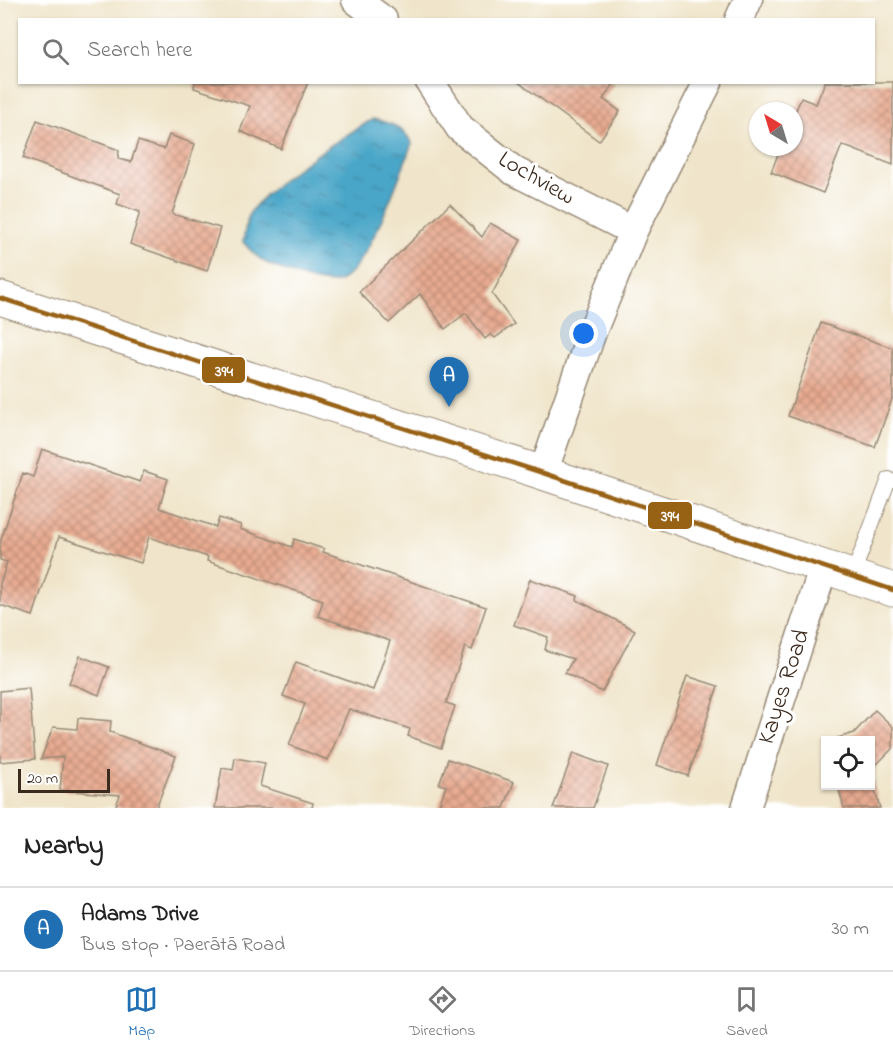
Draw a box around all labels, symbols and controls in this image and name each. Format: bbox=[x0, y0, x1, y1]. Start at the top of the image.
search box bbox=[18, 18, 875, 84]
icon: search bbox=[39, 35, 72, 68]
text: Search here bbox=[87, 35, 192, 67]
north arrow bbox=[749, 102, 803, 156]
street label: Lochview bbox=[491, 143, 581, 215]
your location bbox=[569, 319, 598, 348]
line badge: 394 bbox=[201, 356, 246, 384]
pin: A bbox=[430, 358, 468, 407]
text: 394 bbox=[214, 360, 233, 384]
line badge: 394 bbox=[647, 501, 693, 530]
text: 394 bbox=[660, 505, 679, 529]
street label: Kayes Road bbox=[750, 624, 821, 749]
map controls bbox=[821, 736, 875, 790]
button: locate bbox=[821, 736, 875, 790]
scale bar bbox=[18, 766, 110, 794]
text: 20 m bbox=[27, 767, 58, 791]
text: Nearby bbox=[24, 828, 103, 866]
text: Adams Drive bbox=[81, 899, 199, 931]
text: A bbox=[37, 915, 50, 944]
text: 30 m bbox=[832, 915, 869, 944]
text: Bus stop · Paerātā Road bbox=[81, 931, 285, 960]
tab: Map bbox=[125, 983, 158, 1043]
tab: Directions bbox=[409, 983, 475, 1043]
tab: Saved bbox=[726, 983, 768, 1043]

